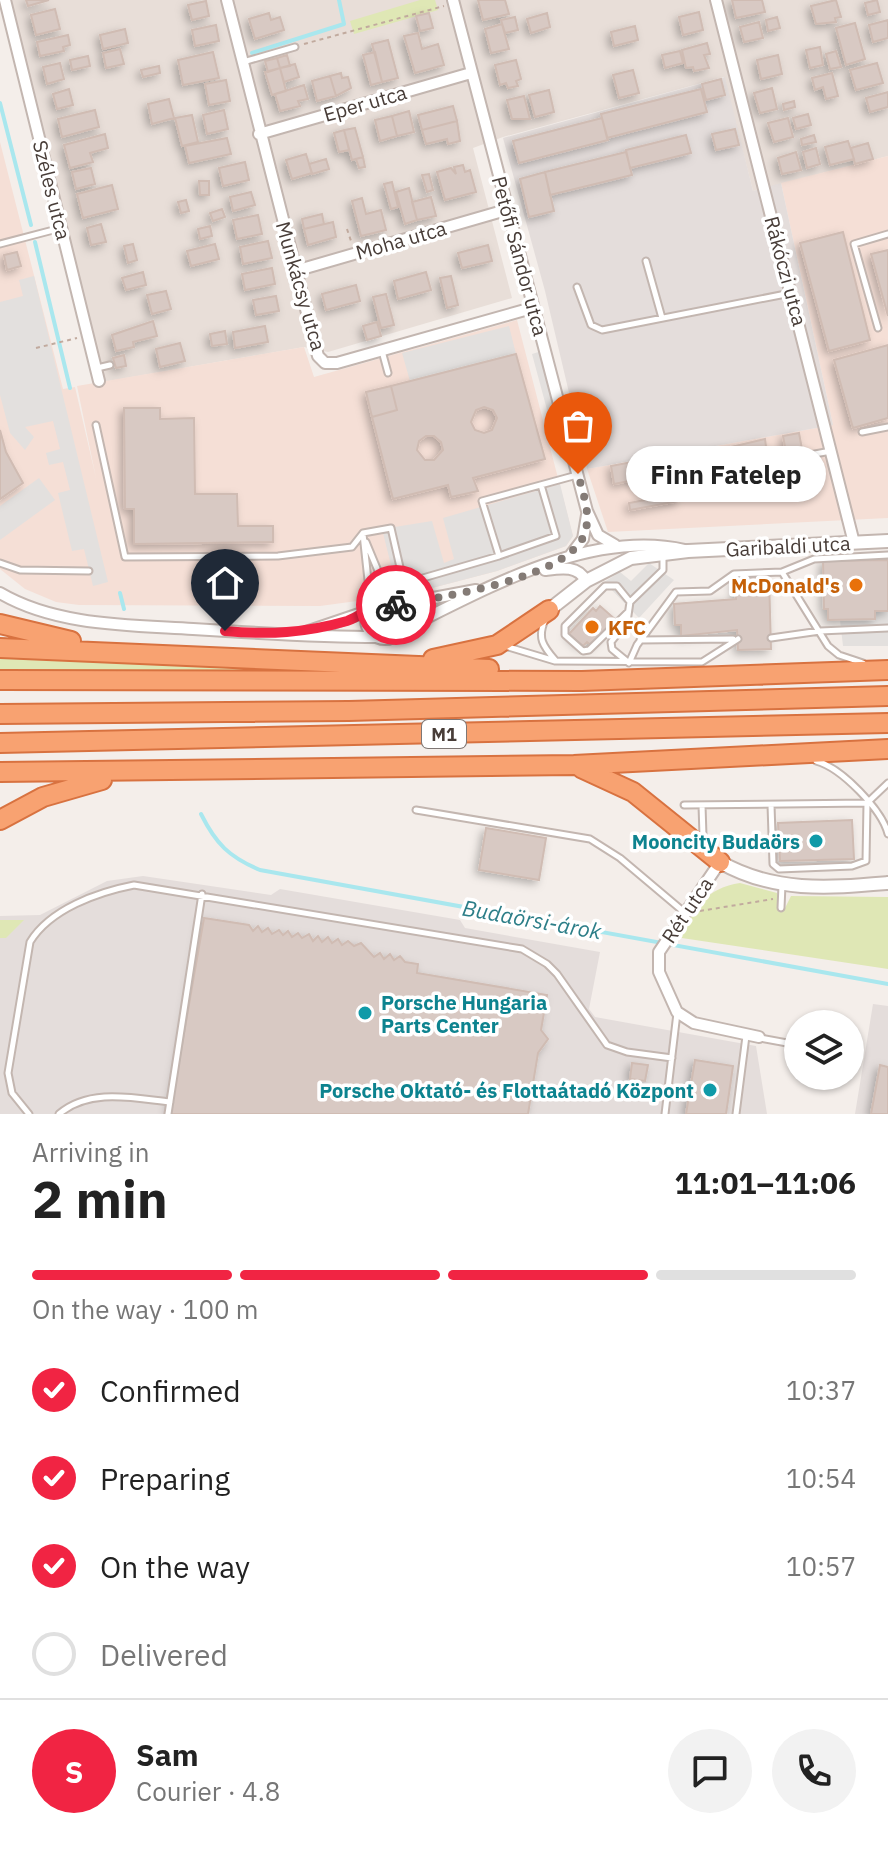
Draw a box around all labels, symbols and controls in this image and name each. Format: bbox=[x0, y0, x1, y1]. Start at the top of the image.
street label: Eper utca bbox=[320, 78, 410, 128]
street label: Széles utca bbox=[27, 137, 77, 243]
street label: Petőfi Sándor utca bbox=[486, 173, 554, 339]
street label: Rákóczi utca bbox=[758, 213, 814, 329]
street label: Moha utca bbox=[352, 214, 450, 266]
street label: Munkácsy utca bbox=[270, 218, 332, 354]
pin bbox=[544, 392, 612, 474]
icon: bag bbox=[556, 404, 600, 448]
callout: Finn Fatelep bbox=[626, 446, 826, 502]
text: Finn Fatelep bbox=[650, 457, 802, 491]
street label: Garibaldi utca bbox=[725, 529, 851, 563]
pin bbox=[191, 549, 259, 631]
icon: home bbox=[203, 561, 247, 605]
courier bbox=[356, 565, 436, 645]
place label: McDonald's bbox=[731, 572, 840, 599]
marker: McDonald's bbox=[847, 576, 865, 594]
icon: bike bbox=[374, 583, 418, 627]
place label: KFC bbox=[608, 614, 646, 641]
marker: KFC bbox=[583, 618, 601, 636]
road number: M1 bbox=[422, 720, 466, 748]
place label: Mooncity Budaörs bbox=[632, 828, 800, 855]
marker: Mooncity Budaörs bbox=[807, 832, 825, 850]
street label: Rét utca bbox=[655, 871, 719, 948]
water label: Budaörsi-árok bbox=[460, 892, 604, 946]
place label: Porsche Hungaria Parts Center bbox=[381, 989, 547, 1039]
marker: Porsche Hungaria Parts Center bbox=[356, 1004, 374, 1022]
map controls bbox=[784, 1010, 864, 1090]
button: layers bbox=[784, 1010, 864, 1090]
place label: Porsche Oktató- és Flottaátadó Központ bbox=[319, 1077, 694, 1104]
marker: Porsche Oktató- és Flottaátadó Központ bbox=[701, 1081, 719, 1099]
text: Arriving in bbox=[32, 1135, 149, 1169]
text: 11:01–11:06 bbox=[675, 1163, 856, 1202]
text: 2 min bbox=[32, 1165, 168, 1232]
text: On the way · 100 m bbox=[32, 1292, 258, 1326]
icon: check bbox=[32, 1368, 76, 1412]
text: Confirmed bbox=[100, 1371, 241, 1410]
text: 10:37 bbox=[786, 1373, 856, 1407]
icon: check bbox=[32, 1456, 76, 1500]
text: Preparing bbox=[100, 1459, 230, 1498]
text: 10:54 bbox=[786, 1461, 856, 1495]
icon: check bbox=[32, 1544, 76, 1588]
text: On the way bbox=[100, 1547, 250, 1586]
text: 10:57 bbox=[786, 1549, 856, 1583]
text: Delivered bbox=[100, 1635, 228, 1674]
button: chat bbox=[668, 1729, 752, 1813]
button: phone bbox=[772, 1729, 856, 1813]
text: Sam bbox=[136, 1735, 199, 1774]
text: S bbox=[65, 1752, 83, 1791]
text: Courier · 4.8 bbox=[136, 1774, 280, 1808]

